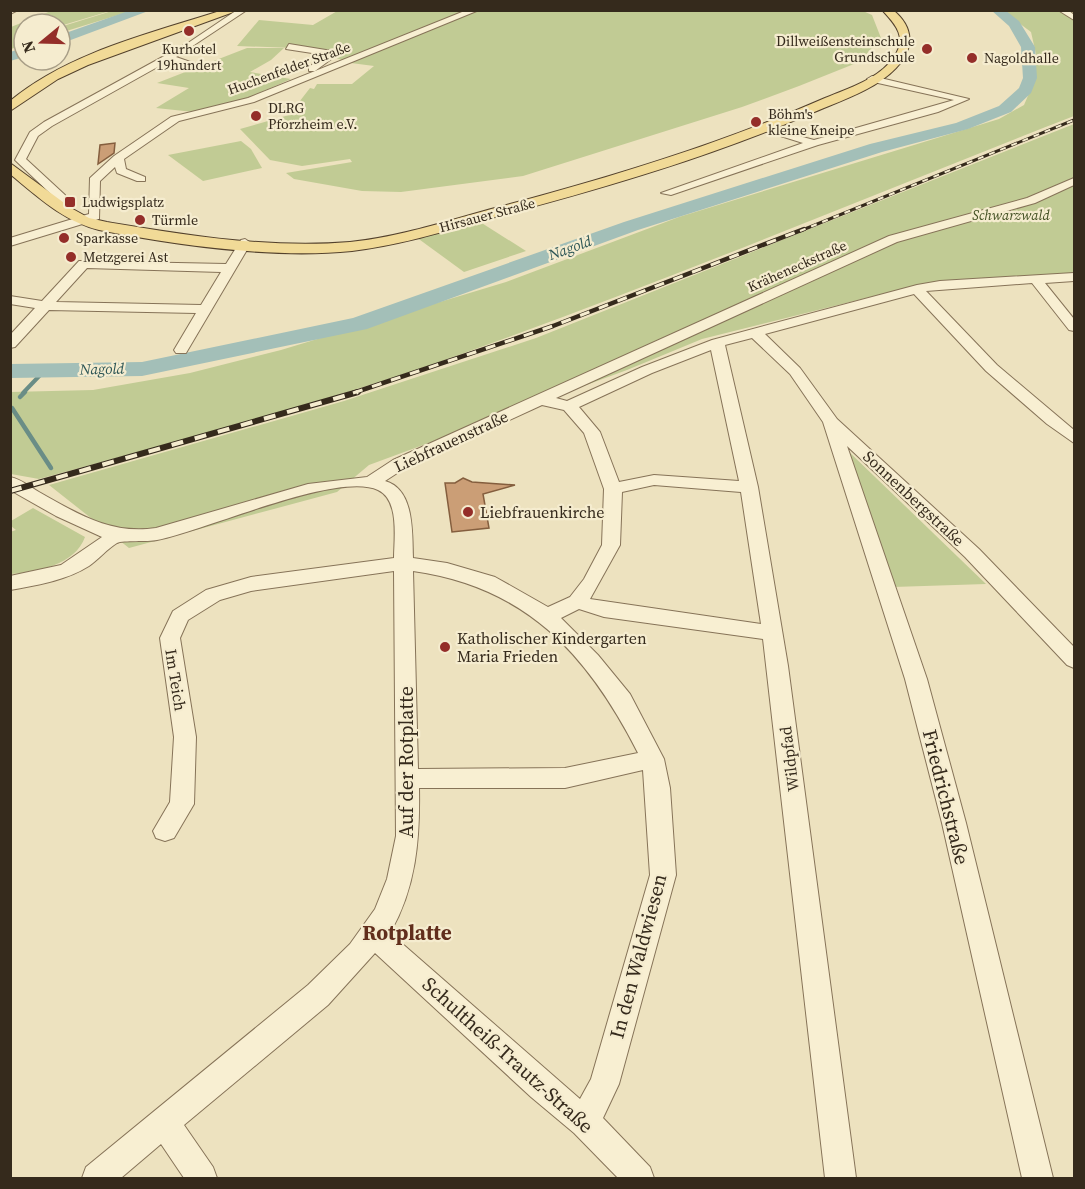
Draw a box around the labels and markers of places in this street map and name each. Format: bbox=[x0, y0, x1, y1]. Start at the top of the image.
marker: Kurhotel 19hundert bbox=[182, 24, 196, 38]
place label: Dillweißensteinschule Grundschule bbox=[776, 31, 915, 67]
place label: Kurhotel 19hundert bbox=[157, 39, 222, 75]
marker: Dillweißensteinschule Grundschule bbox=[920, 42, 934, 56]
place label: Nagoldhalle bbox=[984, 48, 1059, 68]
marker: Nagoldhalle bbox=[965, 51, 979, 65]
place label: DLRG Pforzheim e.V. bbox=[268, 98, 358, 134]
place label: Böhm's kleine Kneipe bbox=[768, 104, 854, 140]
marker: DLRG Pforzheim e.V. bbox=[249, 109, 263, 123]
marker: Böhm's kleine Kneipe bbox=[749, 115, 763, 129]
place label: Ludwigsplatz bbox=[82, 192, 165, 212]
marker: Ludwigsplatz bbox=[63, 195, 77, 209]
place label: Türmle bbox=[152, 210, 198, 230]
marker: Türmle bbox=[133, 213, 147, 227]
place label: Sparkasse bbox=[76, 228, 138, 248]
marker: Sparkasse bbox=[57, 231, 71, 245]
place label: Metzgerei Ast bbox=[83, 247, 168, 267]
marker: Metzgerei Ast bbox=[64, 250, 78, 264]
place label: Liebfrauenkirche bbox=[480, 501, 605, 523]
marker: Liebfrauenkirche bbox=[461, 505, 475, 519]
place label: Katholischer Kindergarten Maria Frieden bbox=[457, 627, 647, 667]
marker: Katholischer Kindergarten Maria Frieden bbox=[438, 640, 452, 654]

